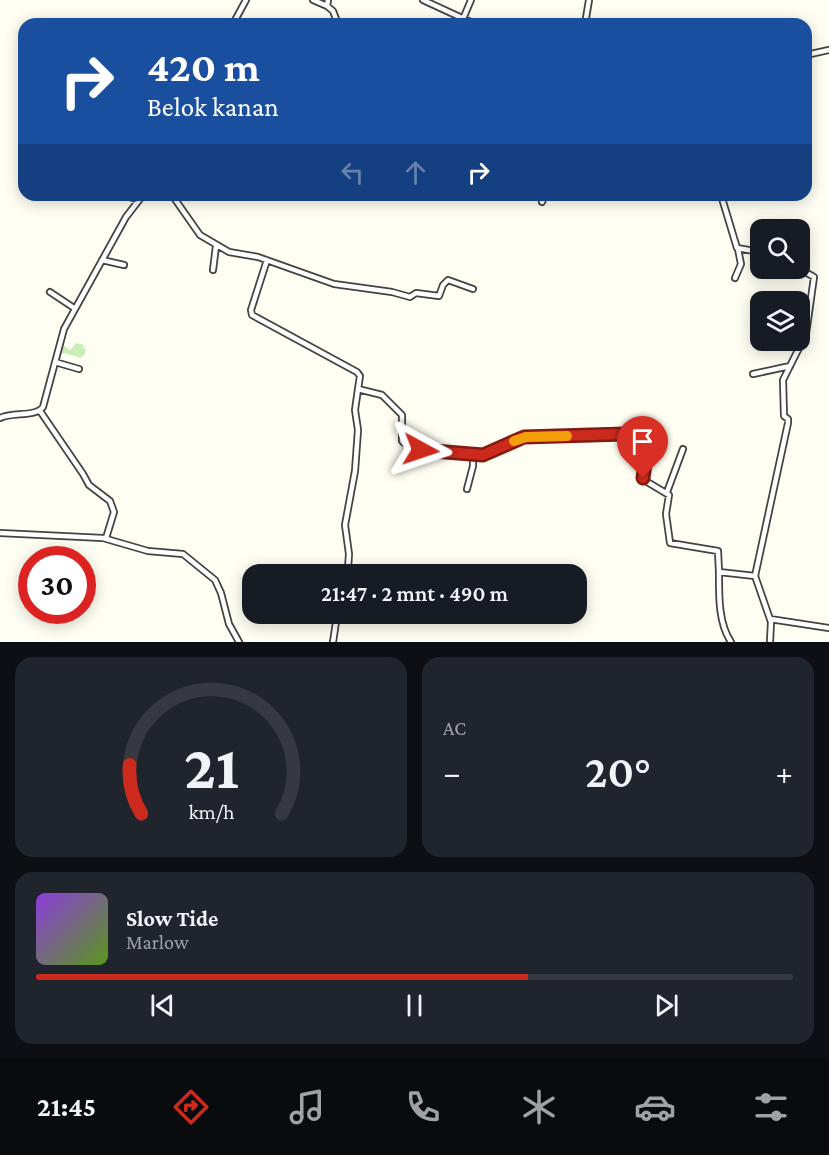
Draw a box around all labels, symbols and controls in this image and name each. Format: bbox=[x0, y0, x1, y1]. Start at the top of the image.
icon: right bbox=[48, 42, 126, 120]
text: 420 m bbox=[147, 43, 260, 90]
text: Belok kanan bbox=[147, 92, 279, 122]
icon: left bbox=[336, 156, 369, 189]
icon: ahead bbox=[399, 156, 432, 189]
icon: right bbox=[462, 156, 495, 189]
map controls bbox=[750, 219, 810, 351]
button: search bbox=[750, 219, 810, 279]
button: layers bbox=[750, 291, 810, 351]
pin bbox=[617, 416, 668, 478]
position arrow bbox=[389, 418, 453, 482]
icon: arrive bbox=[626, 425, 659, 458]
speed limit sign: 30 bbox=[18, 546, 96, 624]
text: 21:47 · 2 mnt · 490 m bbox=[321, 581, 508, 606]
text: AC bbox=[443, 717, 466, 739]
text: 21 bbox=[183, 732, 239, 801]
text: 20° bbox=[585, 747, 651, 797]
text: − bbox=[443, 754, 460, 791]
text: + bbox=[776, 754, 793, 791]
text: km/h bbox=[188, 800, 235, 824]
text: Slow Tide bbox=[126, 906, 218, 931]
text: Marlow bbox=[126, 931, 189, 953]
icon: previous bbox=[146, 989, 179, 1022]
icon: pause bbox=[398, 989, 431, 1022]
icon: next bbox=[650, 989, 683, 1022]
icon: directions bbox=[170, 1086, 212, 1128]
icon: music bbox=[286, 1086, 328, 1128]
icon: phone bbox=[402, 1086, 444, 1128]
icon: climate bbox=[518, 1086, 560, 1128]
icon: car bbox=[634, 1086, 676, 1128]
icon: filters bbox=[750, 1086, 792, 1128]
text: 21:45 bbox=[37, 1092, 96, 1122]

